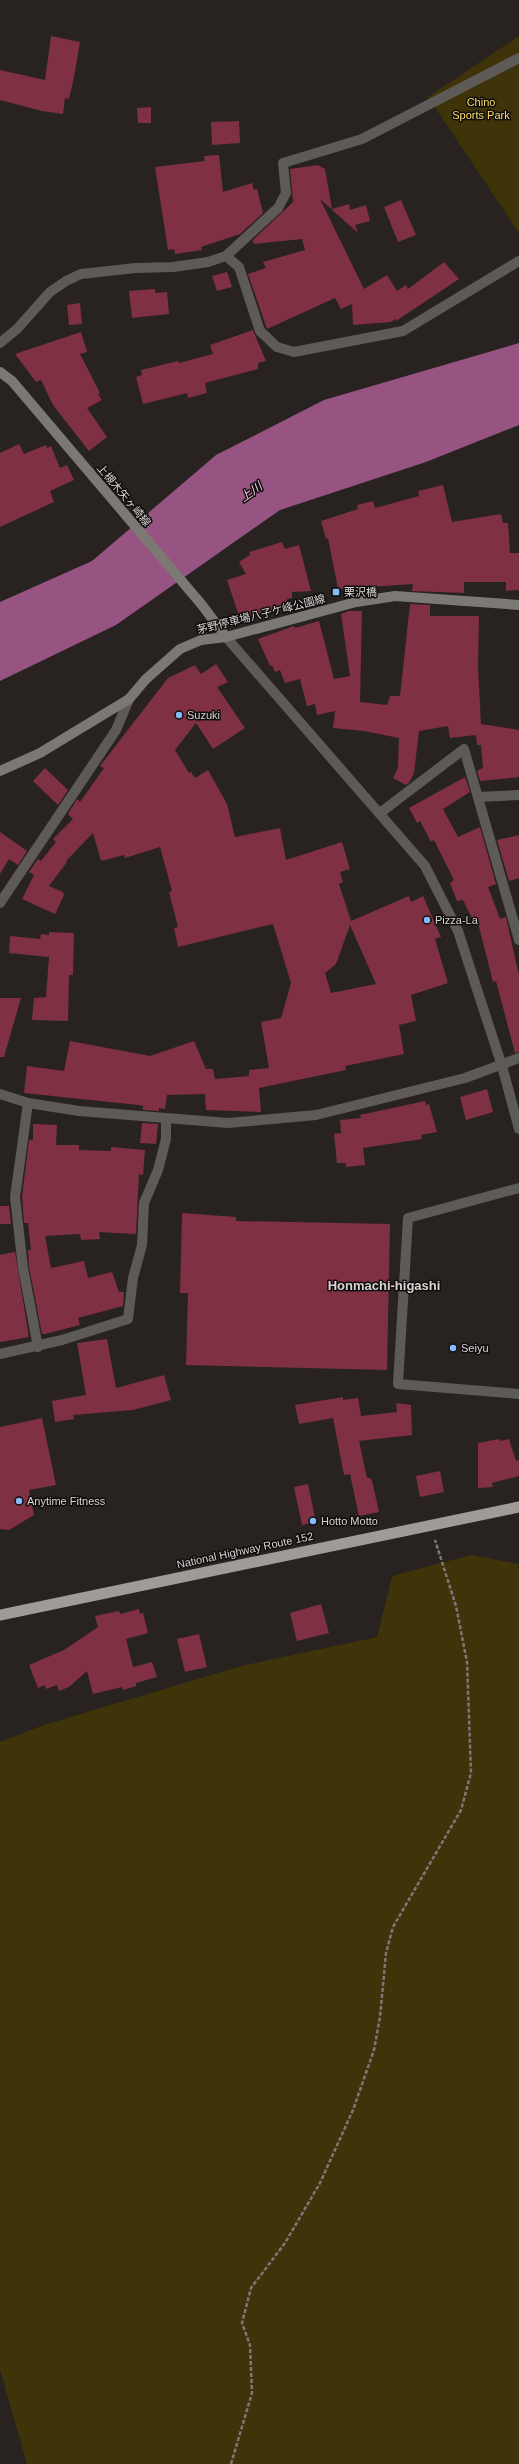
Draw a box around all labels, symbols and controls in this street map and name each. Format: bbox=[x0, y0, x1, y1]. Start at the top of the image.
park label: Chino Sports Park bbox=[452, 96, 510, 121]
street label: 上槻木矢ヶ崎線 bbox=[95, 462, 153, 528]
water label: 上川 bbox=[237, 478, 266, 505]
place label: 栗沢橋 bbox=[344, 586, 377, 598]
marker: 栗沢橋 bbox=[331, 587, 341, 597]
street label: 茅野停車場八子ケ峰公園線 bbox=[196, 592, 326, 636]
place label: Suzuki bbox=[187, 709, 220, 721]
marker: Suzuki bbox=[174, 710, 184, 720]
place label: Pizza-La bbox=[435, 914, 479, 926]
marker: Pizza-La bbox=[422, 915, 432, 925]
district label: Honmachi-higashi bbox=[328, 1278, 440, 1293]
place label: Seiyu bbox=[461, 1342, 489, 1354]
marker: Seiyu bbox=[448, 1343, 458, 1353]
place label: Anytime Fitness bbox=[27, 1495, 106, 1507]
marker: Anytime Fitness bbox=[14, 1496, 24, 1506]
place label: Hotto Motto bbox=[321, 1515, 378, 1527]
marker: Hotto Motto bbox=[308, 1516, 318, 1526]
street label: National Highway Route 152 bbox=[176, 1530, 314, 1570]

